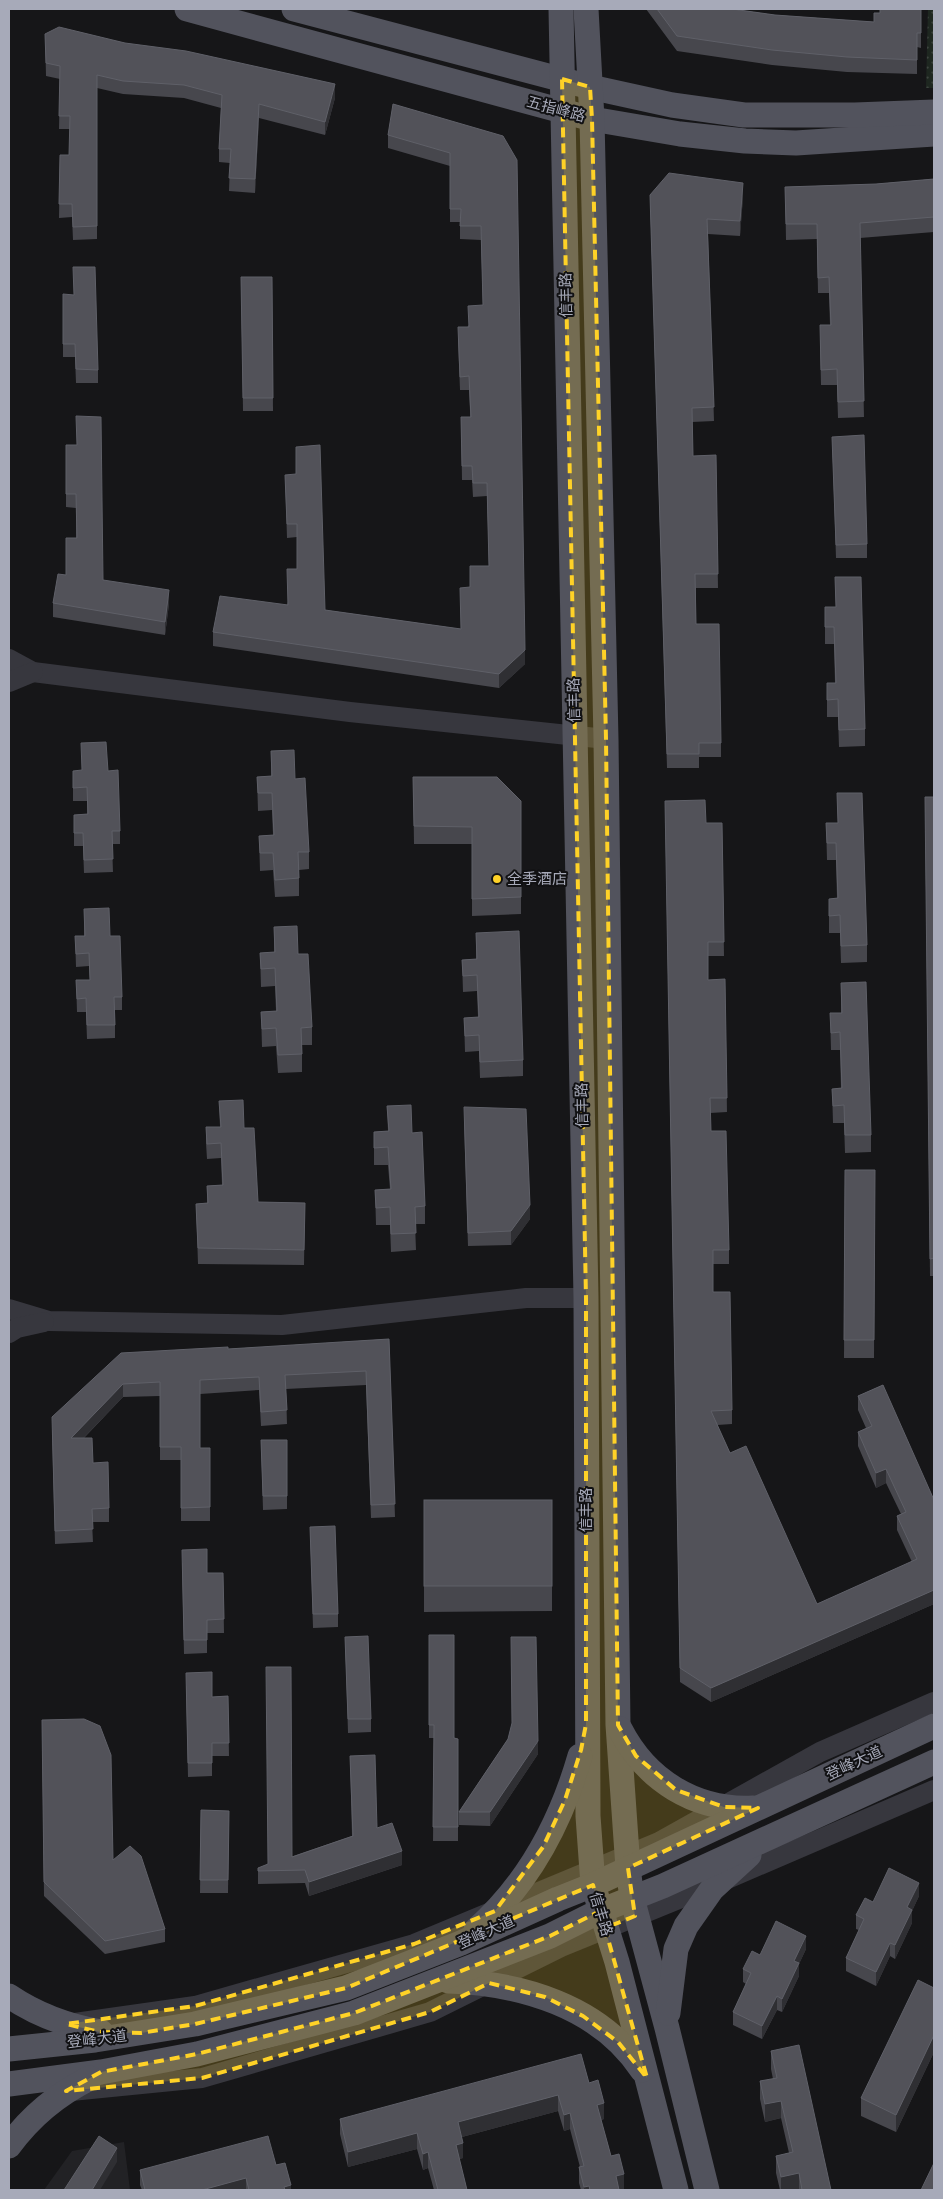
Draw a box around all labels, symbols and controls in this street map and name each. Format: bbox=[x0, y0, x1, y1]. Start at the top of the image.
street label: 五指峰路 bbox=[525, 93, 587, 125]
street label: 信丰路 bbox=[557, 272, 575, 318]
street label: 信丰路 bbox=[565, 677, 583, 723]
place label: 全季酒店 bbox=[507, 870, 567, 888]
marker: 全季酒店 bbox=[491, 873, 503, 885]
street label: 信丰路 bbox=[573, 1082, 591, 1128]
street label: 信丰路 bbox=[577, 1487, 595, 1533]
street label: 登峰大道 bbox=[823, 1742, 885, 1784]
street label: 信丰路 bbox=[586, 1890, 616, 1938]
street label: 登峰大道 bbox=[455, 1912, 517, 1952]
street label: 登峰大道 bbox=[66, 2026, 128, 2052]

